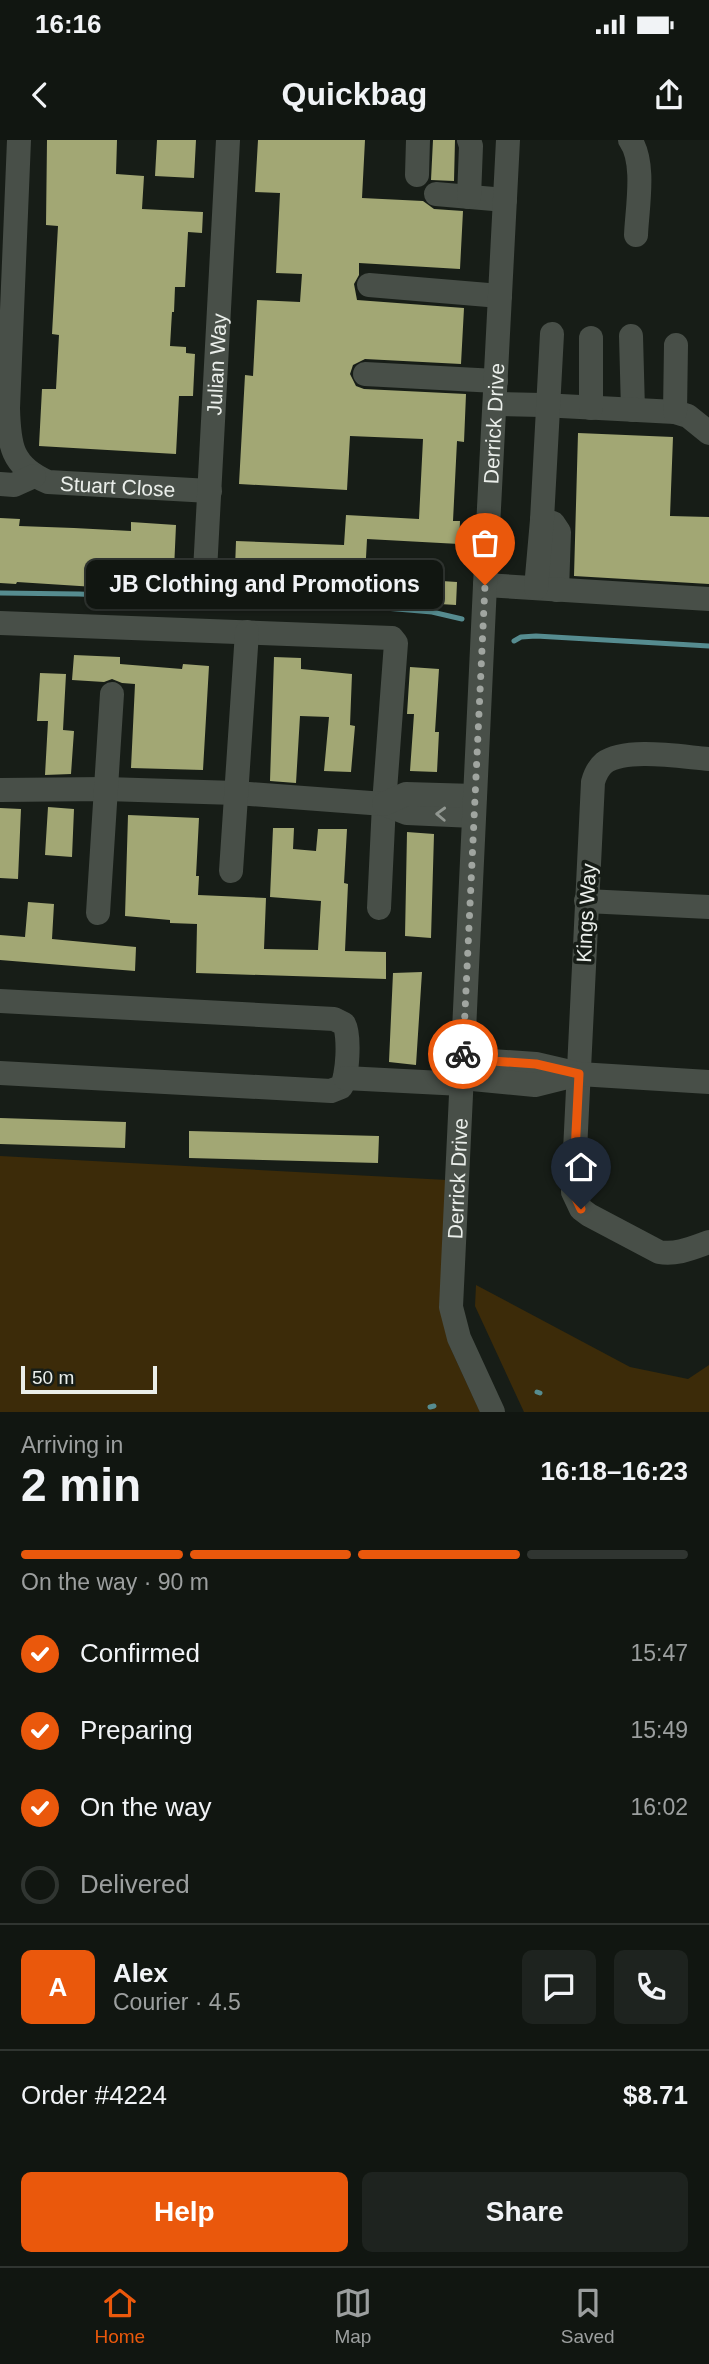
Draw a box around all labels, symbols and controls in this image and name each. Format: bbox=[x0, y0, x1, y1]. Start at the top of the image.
text: 16:16 bbox=[35, 9, 102, 39]
icon: back bbox=[21, 76, 59, 114]
text: Quickbag bbox=[282, 76, 427, 112]
icon: share bbox=[650, 76, 688, 114]
street label: Julian Way bbox=[202, 312, 230, 416]
street label: Derrick Drive bbox=[479, 362, 508, 485]
street label: Stuart Close bbox=[59, 471, 176, 501]
pin bbox=[455, 513, 515, 585]
icon: bag bbox=[466, 524, 504, 562]
callout: JB Clothing and Promotions bbox=[86, 560, 443, 610]
text: JB Clothing and Promotions bbox=[109, 571, 420, 597]
one-way arrow bbox=[435, 807, 446, 822]
street label: Kings Way bbox=[572, 862, 600, 963]
courier bbox=[428, 1019, 498, 1089]
icon: bike bbox=[444, 1035, 482, 1073]
street label: Derrick Drive bbox=[443, 1117, 471, 1240]
pin bbox=[551, 1137, 611, 1209]
icon: home bbox=[562, 1148, 600, 1186]
scale bar bbox=[21, 1363, 158, 1395]
text: 50 m bbox=[32, 1367, 74, 1388]
text: Arriving in bbox=[21, 1432, 123, 1458]
text: 16:18–16:23 bbox=[541, 1456, 688, 1486]
text: 2 min bbox=[21, 1459, 141, 1511]
text: On the way · 90 m bbox=[21, 1569, 209, 1595]
icon: check bbox=[21, 1635, 59, 1673]
text: Confirmed bbox=[80, 1638, 200, 1668]
text: 15:47 bbox=[630, 1640, 688, 1666]
icon: check bbox=[21, 1712, 59, 1750]
text: Preparing bbox=[80, 1715, 193, 1745]
text: 15:49 bbox=[630, 1717, 688, 1743]
icon: check bbox=[21, 1789, 59, 1827]
text: On the way bbox=[80, 1792, 212, 1822]
text: 16:02 bbox=[630, 1794, 688, 1820]
text: Delivered bbox=[80, 1869, 190, 1899]
button: chat bbox=[522, 1950, 596, 2024]
button: phone bbox=[614, 1950, 688, 2024]
text: Alex bbox=[113, 1958, 168, 1988]
text: A bbox=[49, 1972, 67, 2002]
text: Courier · 4.5 bbox=[113, 1989, 241, 2015]
text: Order #4224 bbox=[21, 2080, 167, 2110]
text: $8.71 bbox=[623, 2080, 688, 2110]
button: Help bbox=[21, 2172, 348, 2252]
button: Share bbox=[362, 2172, 688, 2252]
tab: Home bbox=[94, 2284, 145, 2348]
tab: Map bbox=[334, 2284, 372, 2348]
tab: Saved bbox=[561, 2284, 615, 2348]

